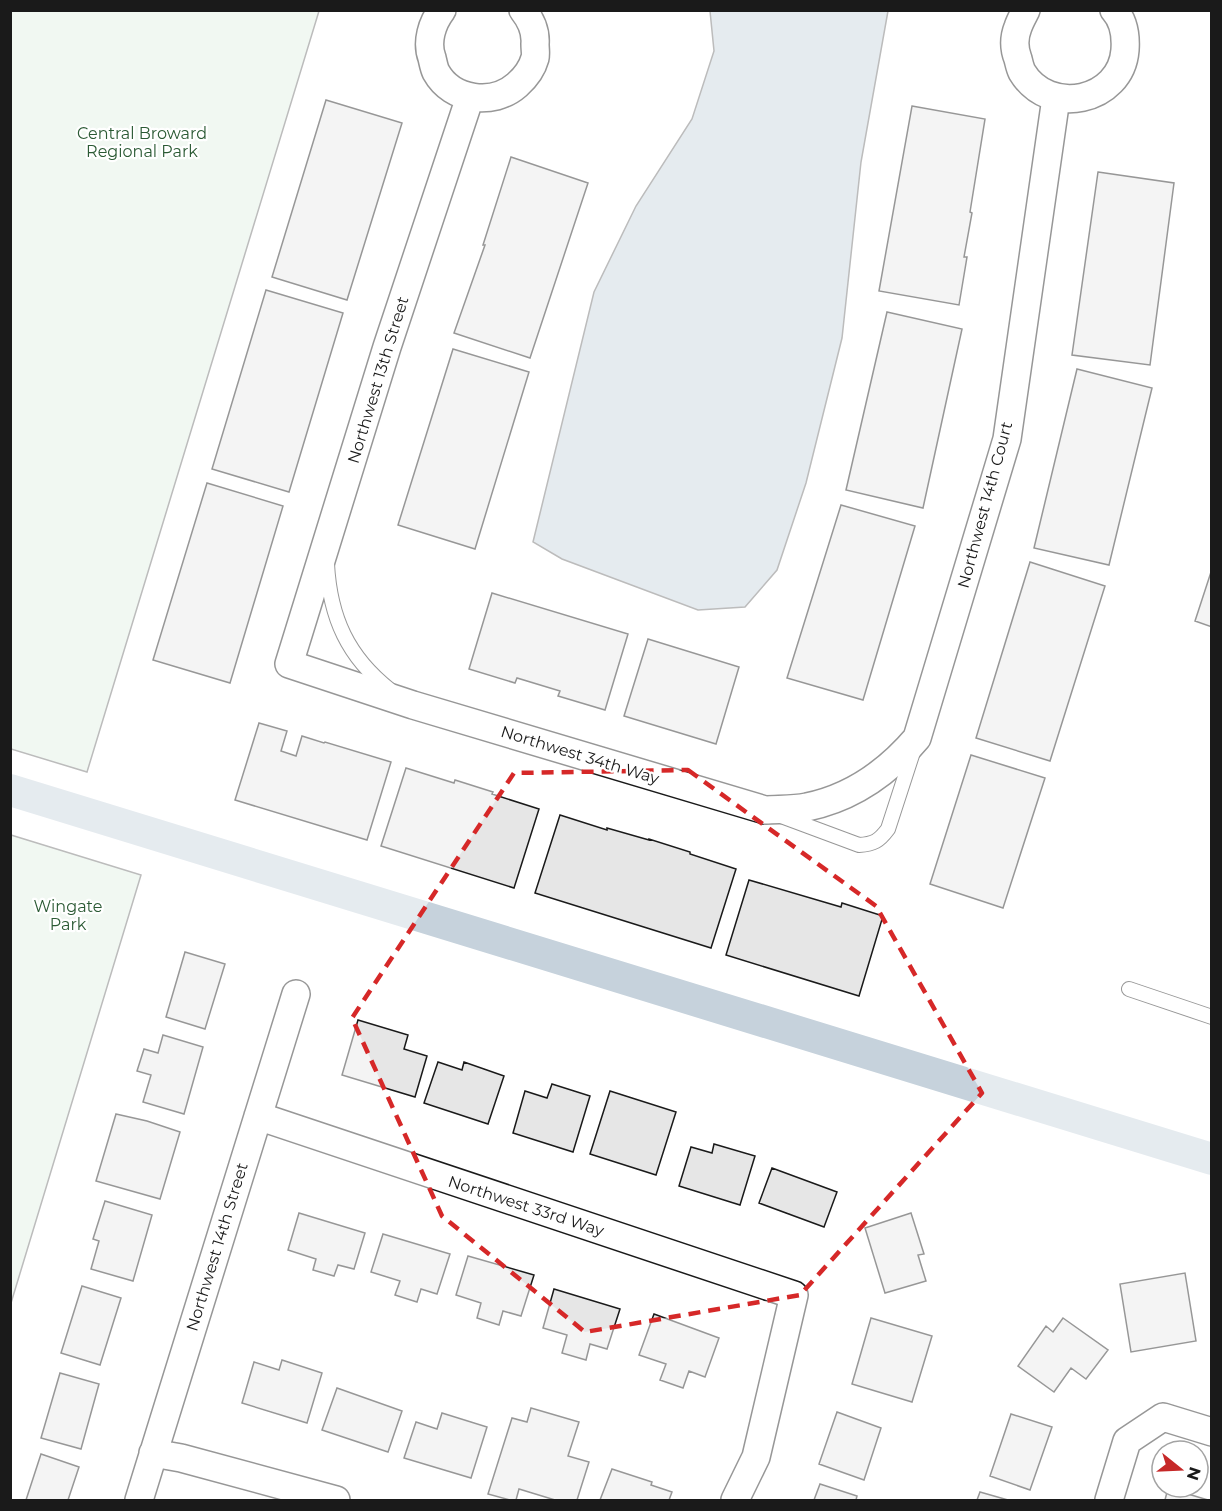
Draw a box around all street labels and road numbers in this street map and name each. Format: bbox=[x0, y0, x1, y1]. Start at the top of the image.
street label: Northwest 13th Street bbox=[344, 294, 413, 466]
street label: Northwest 14th Court bbox=[954, 419, 1017, 590]
street label: Northwest 34th Way bbox=[498, 722, 662, 788]
street label: Northwest 14th Street bbox=[182, 1160, 252, 1333]
street label: Northwest 33rd Way bbox=[446, 1172, 607, 1240]

